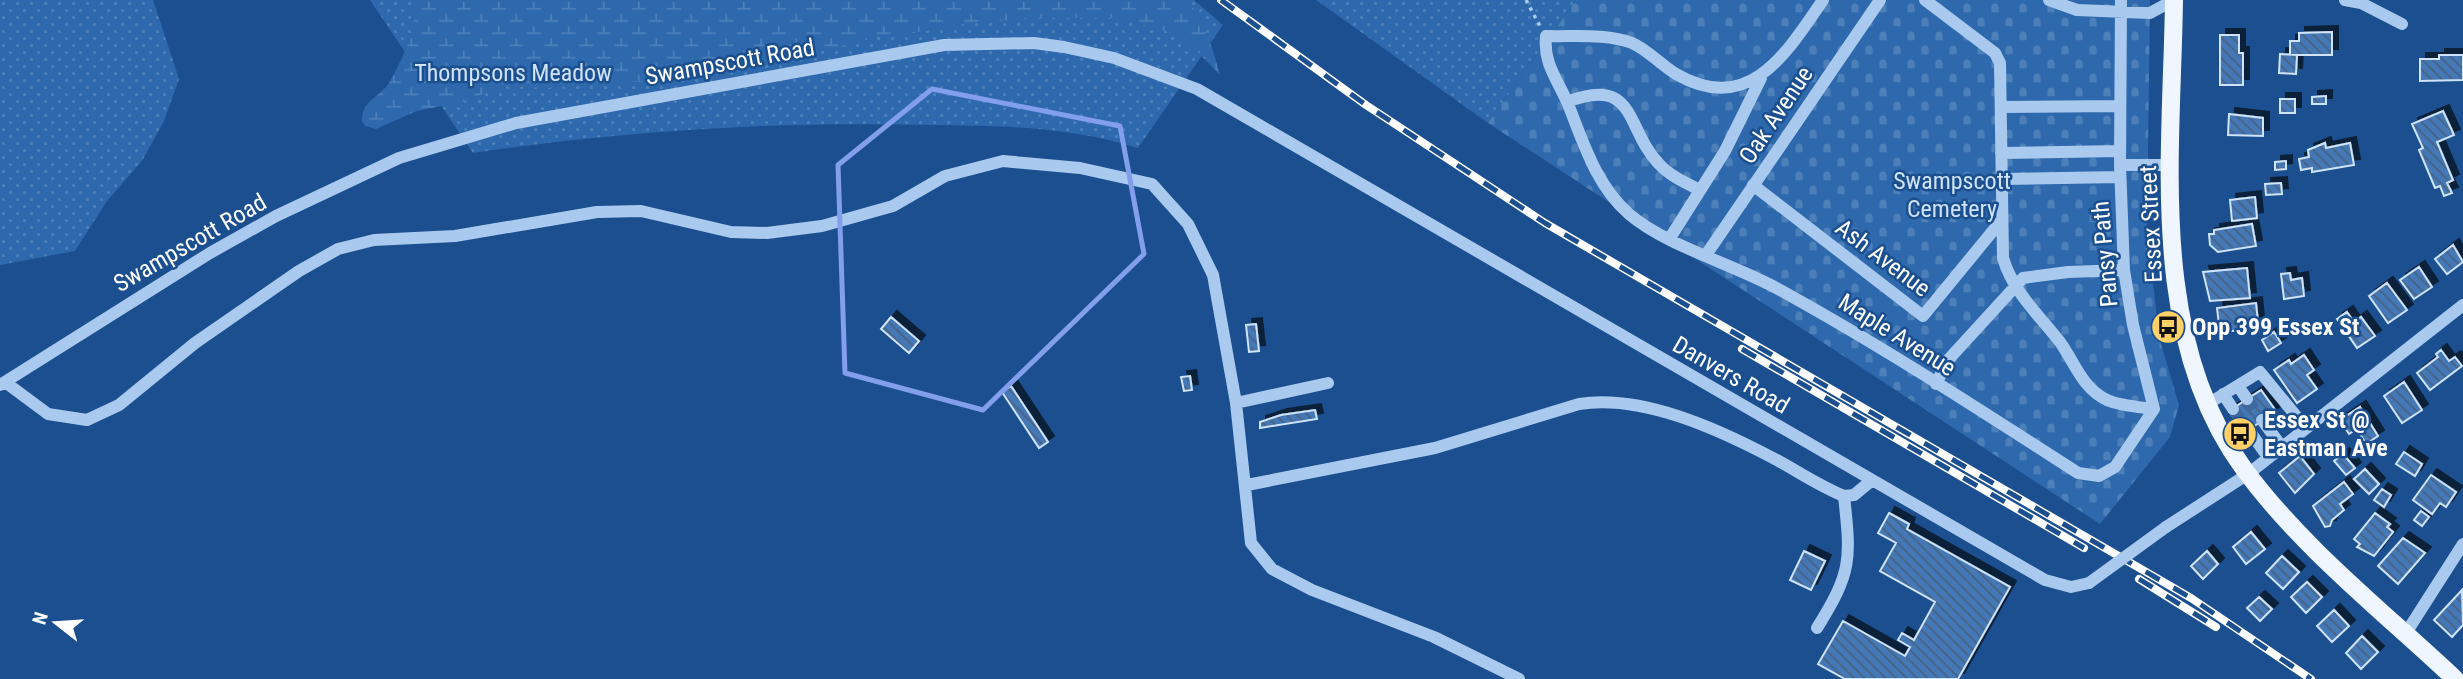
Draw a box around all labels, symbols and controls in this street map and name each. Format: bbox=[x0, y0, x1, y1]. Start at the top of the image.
street label: Swampscott Road bbox=[643, 33, 817, 91]
park label: Thompsons Meadow bbox=[414, 59, 612, 87]
street label: Oak Avenue bbox=[1733, 61, 1819, 169]
street label: Essex Street bbox=[2134, 165, 2168, 283]
park label: Swampscott Cemetery bbox=[1893, 167, 2011, 223]
street label: Swampscott Road bbox=[109, 188, 271, 298]
street label: Pansy Path bbox=[2086, 200, 2124, 308]
street label: Ash Avenue bbox=[1830, 213, 1936, 303]
street label: Maple Avenue bbox=[1833, 288, 1961, 382]
bus stop icon: Opp 399 Essex St bbox=[2149, 308, 2187, 346]
place label: Opp 399 Essex St bbox=[2192, 313, 2359, 341]
street label: Danvers Road bbox=[1668, 330, 1794, 420]
place label: Essex St @ Eastman Ave bbox=[2264, 406, 2388, 462]
bus stop icon: Essex St @ Eastman Ave bbox=[2221, 415, 2259, 453]
north arrow bbox=[21, 588, 91, 658]
text: N bbox=[28, 609, 53, 627]

